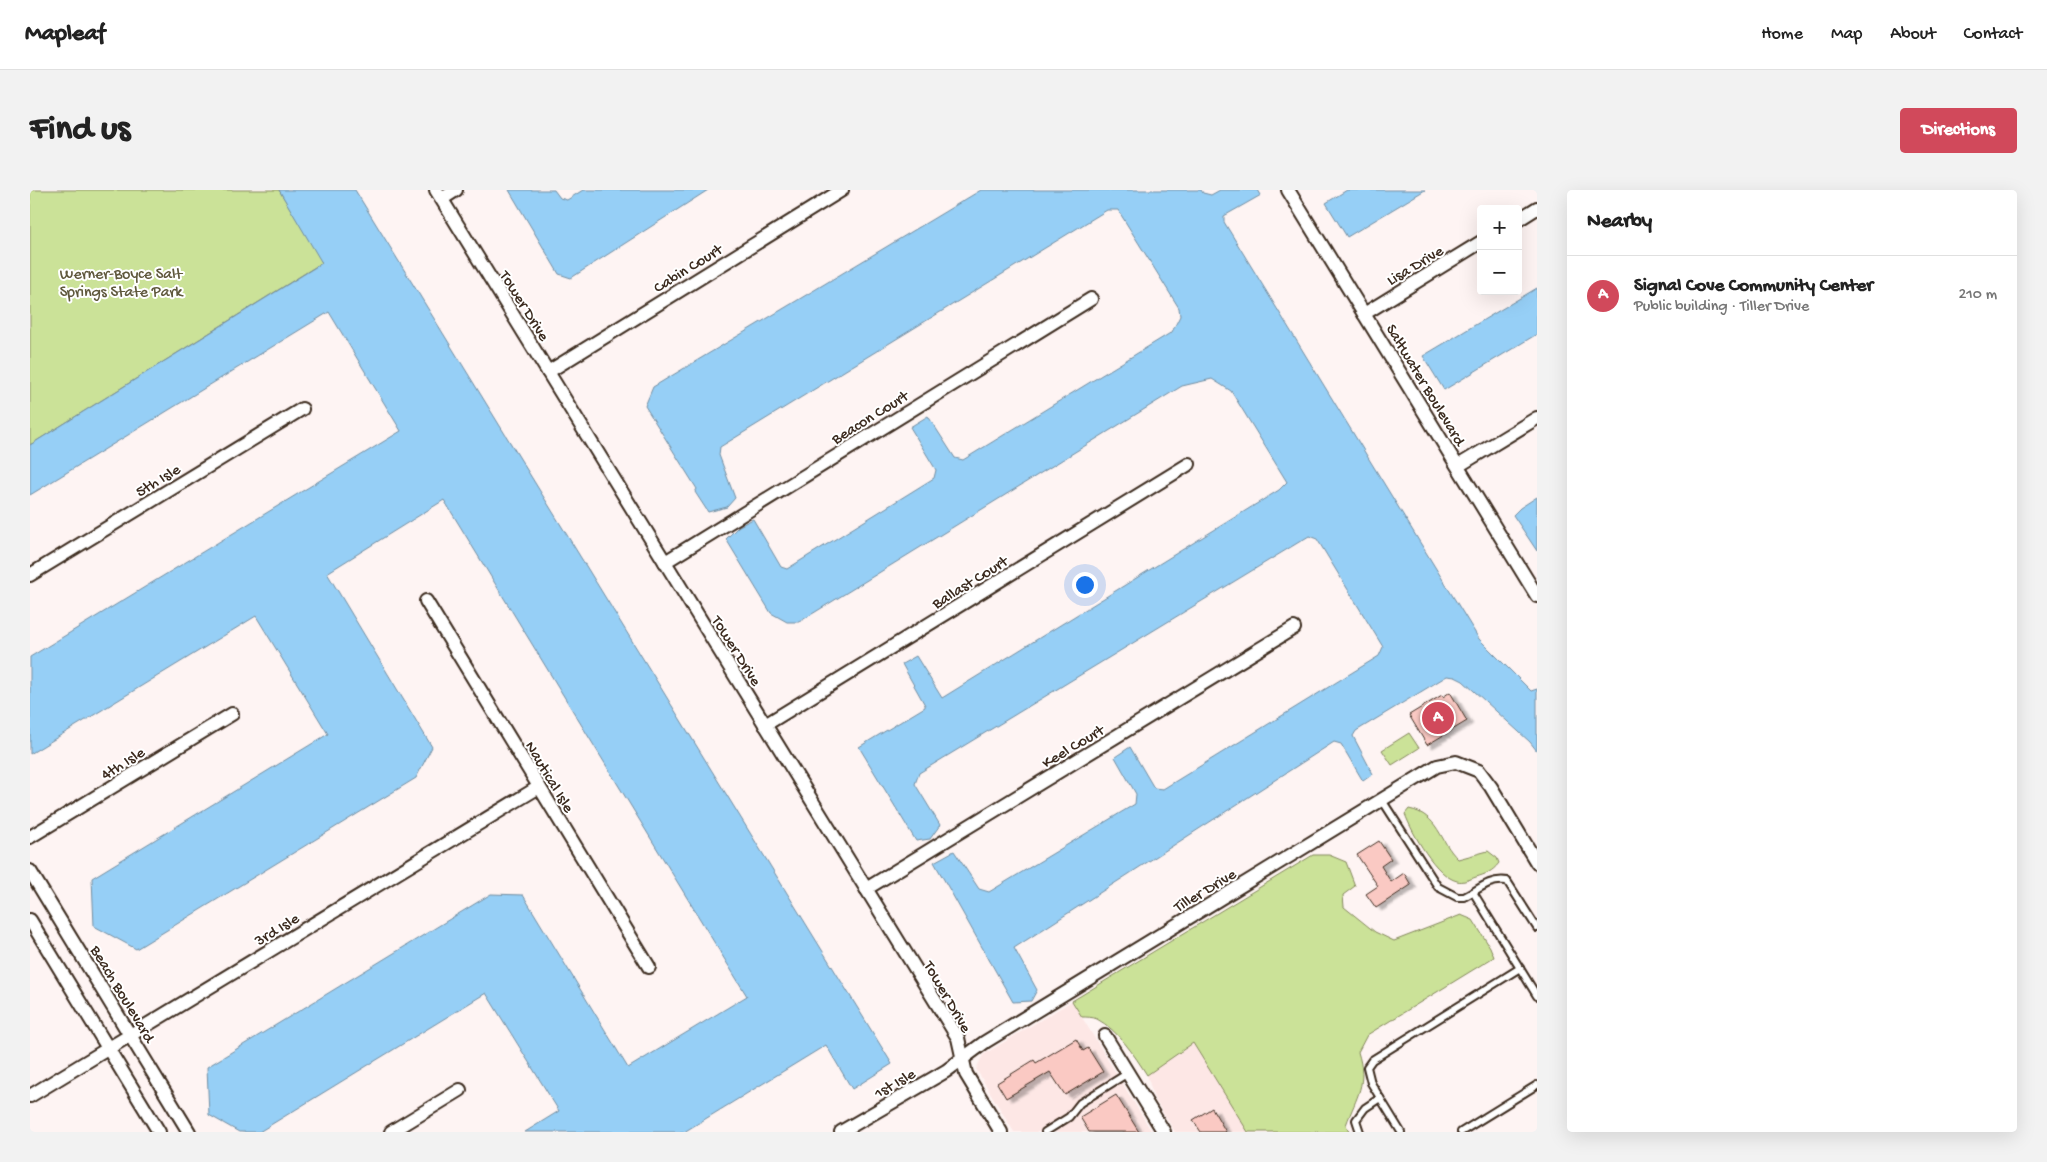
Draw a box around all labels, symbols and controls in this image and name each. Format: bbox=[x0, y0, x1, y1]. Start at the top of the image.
text: Mapleaf bbox=[25, 20, 105, 49]
text: Home bbox=[1761, 24, 1803, 45]
text: Map bbox=[1831, 24, 1862, 45]
text: About bbox=[1890, 24, 1936, 45]
text: Contact bbox=[1964, 24, 2022, 45]
button: Directions bbox=[1900, 108, 2017, 153]
text: Find us bbox=[30, 110, 130, 151]
map controls bbox=[1477, 205, 1522, 295]
button: + bbox=[1477, 205, 1522, 250]
text: Nearby bbox=[1587, 210, 1652, 235]
street label: Cabin Court bbox=[651, 241, 728, 299]
street label: Lisa Drive bbox=[1384, 242, 1448, 291]
button: − bbox=[1477, 250, 1522, 295]
park label: Werner-Boyce Salt Springs State Park bbox=[60, 266, 184, 303]
street label: Tower Drive bbox=[493, 267, 553, 346]
text: Signal Cove Community Center bbox=[1634, 275, 1873, 298]
text: A bbox=[1598, 286, 1608, 305]
text: 210 m bbox=[1958, 286, 1997, 305]
text: Public building · Tiller Drive bbox=[1634, 298, 1809, 317]
street label: Saltwater Boulevard bbox=[1380, 321, 1469, 452]
street label: Beacon Court bbox=[828, 387, 914, 451]
street label: 5th Isle bbox=[133, 461, 185, 503]
street label: Ballast Court bbox=[929, 552, 1014, 615]
your location bbox=[1072, 572, 1098, 598]
street label: Tower Drive bbox=[705, 612, 765, 691]
pin: A bbox=[1422, 699, 1454, 737]
street label: Keel Court bbox=[1039, 721, 1110, 774]
street label: Nautical Isle bbox=[519, 739, 577, 818]
street label: 4th Isle bbox=[98, 744, 150, 786]
street label: Tiller Drive bbox=[1170, 866, 1241, 918]
street label: 3rd Isle bbox=[251, 910, 304, 952]
street label: Beach Boulevard bbox=[84, 942, 158, 1048]
street label: Tower Drive bbox=[917, 958, 974, 1038]
street label: 1st Isle bbox=[871, 1065, 920, 1105]

